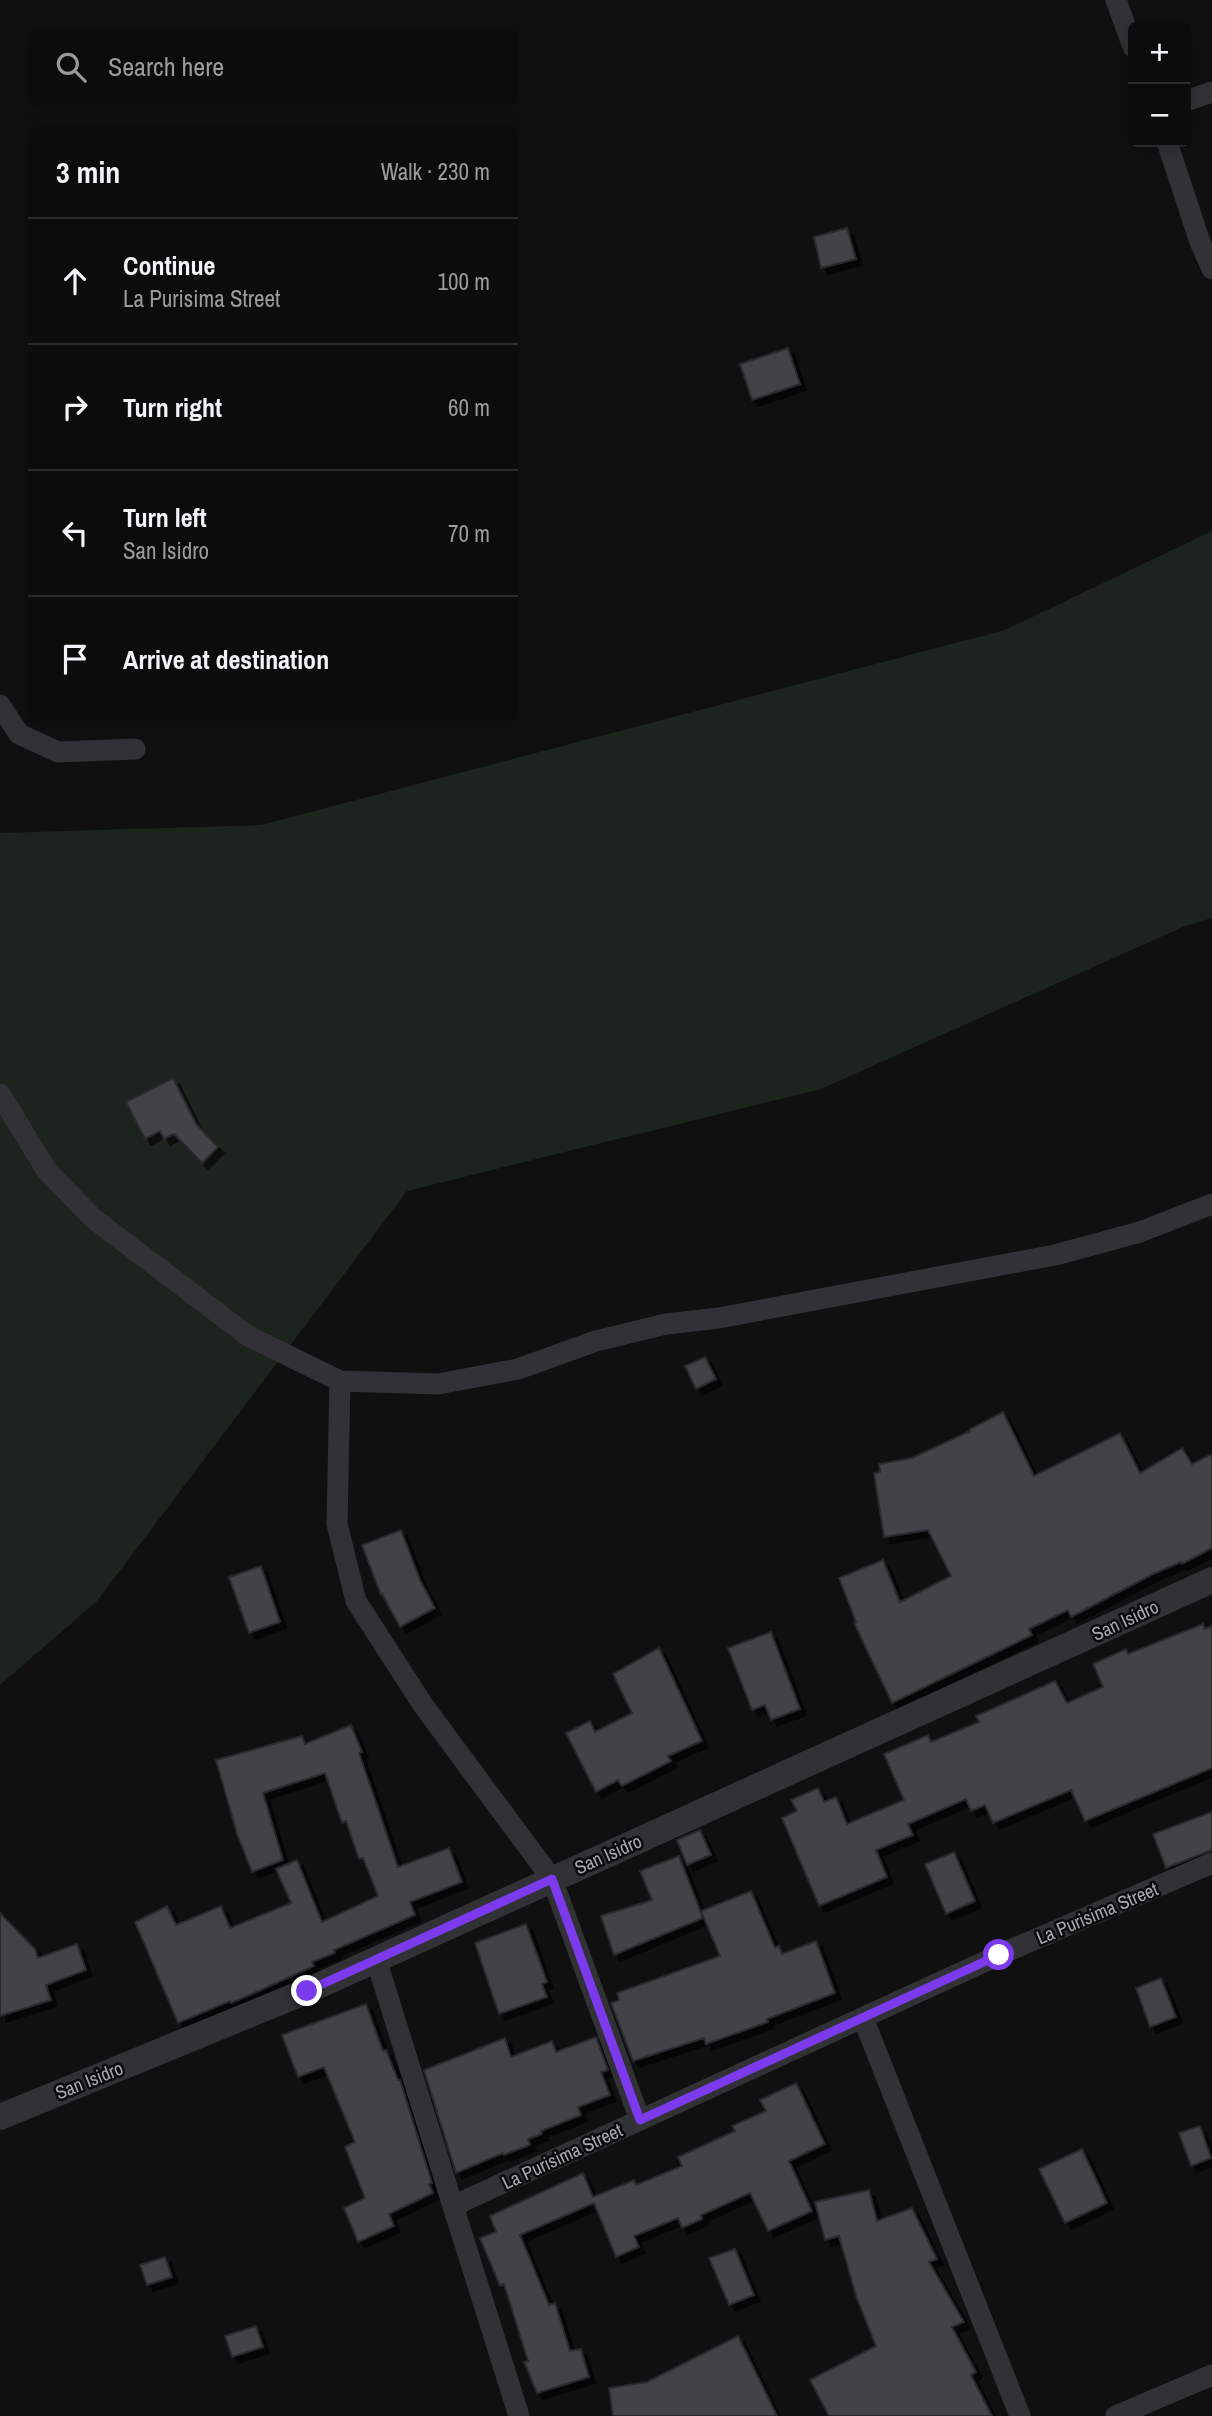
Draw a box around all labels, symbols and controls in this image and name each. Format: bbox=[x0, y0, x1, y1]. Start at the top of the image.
map controls bbox=[1128, 21, 1191, 147]
button: + bbox=[1128, 21, 1191, 84]
search box bbox=[28, 28, 518, 105]
icon: search bbox=[52, 48, 90, 86]
text: Search here bbox=[108, 49, 224, 84]
button: − bbox=[1128, 84, 1191, 147]
text: 3 min bbox=[56, 152, 120, 192]
text: Walk · 230 m bbox=[381, 156, 490, 187]
text: Continue bbox=[123, 248, 215, 283]
icon: ahead bbox=[56, 262, 94, 300]
text: 100 m bbox=[438, 266, 490, 297]
text: La Purisima Street bbox=[123, 283, 280, 314]
icon: right bbox=[56, 388, 94, 426]
text: Turn right bbox=[123, 390, 222, 425]
text: 60 m bbox=[448, 392, 490, 423]
text: Turn left bbox=[123, 500, 207, 535]
icon: left bbox=[56, 514, 94, 552]
text: 70 m bbox=[448, 518, 490, 549]
text: San Isidro bbox=[123, 535, 209, 566]
icon: arrive bbox=[56, 640, 94, 678]
text: Arrive at destination bbox=[123, 642, 329, 677]
street label: San Isidro bbox=[1087, 1593, 1163, 1647]
street label: San Isidro bbox=[570, 1828, 646, 1880]
street label: La Purisima Street bbox=[1032, 1875, 1162, 1950]
route start bbox=[983, 1939, 1014, 1970]
route end bbox=[291, 1975, 322, 2006]
street label: San Isidro bbox=[51, 2055, 127, 2105]
street label: La Purisima Street bbox=[498, 2116, 627, 2195]

